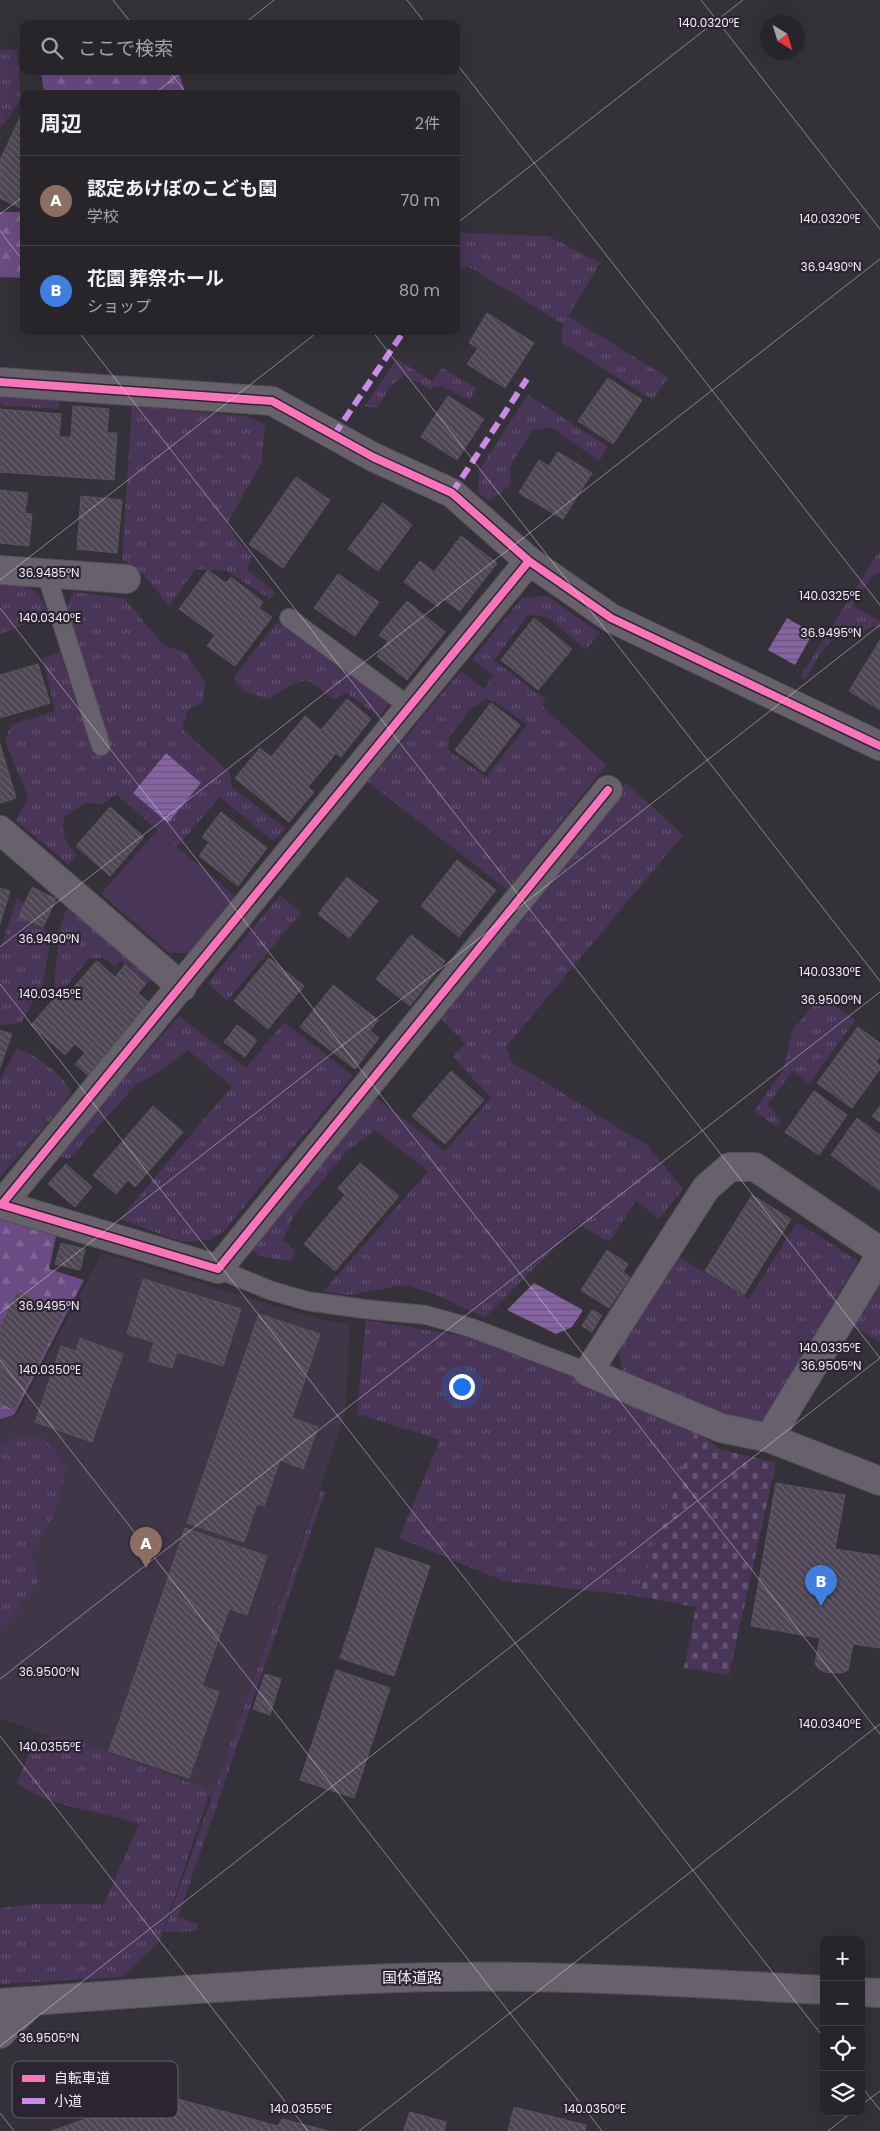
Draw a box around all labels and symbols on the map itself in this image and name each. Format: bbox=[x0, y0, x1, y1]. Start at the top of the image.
text: 140.0320°E bbox=[678, 14, 740, 31]
north arrow bbox=[760, 15, 805, 60]
text: 140.0320°E bbox=[799, 210, 861, 227]
text: 36.9490°N bbox=[801, 258, 861, 275]
text: 36.9485°N bbox=[19, 564, 79, 581]
text: 140.0325°E bbox=[799, 587, 861, 604]
text: 140.0340°E bbox=[19, 609, 81, 626]
text: 36.9495°N bbox=[801, 624, 861, 641]
text: 36.9490°N bbox=[19, 930, 79, 947]
text: 140.0330°E bbox=[799, 963, 861, 980]
text: 140.0345°E bbox=[19, 985, 81, 1002]
text: 36.9500°N bbox=[801, 991, 861, 1008]
text: 36.9495°N bbox=[19, 1297, 79, 1314]
text: 140.0335°E bbox=[799, 1339, 861, 1356]
text: 36.9505°N bbox=[801, 1357, 861, 1374]
text: 140.0350°E bbox=[19, 1361, 81, 1378]
your location bbox=[449, 1374, 475, 1400]
pin: A bbox=[130, 1527, 162, 1568]
pin: B bbox=[805, 1565, 837, 1606]
text: 36.9500°N bbox=[19, 1663, 79, 1680]
text: 140.0340°E bbox=[799, 1715, 861, 1732]
text: 140.0355°E bbox=[19, 1738, 81, 1755]
street label: 国体道路 bbox=[382, 1967, 442, 1988]
text: 36.9505°N bbox=[19, 2029, 79, 2046]
legend bbox=[12, 2061, 178, 2118]
text: 自転車道 bbox=[54, 2068, 110, 2088]
text: 小道 bbox=[54, 2091, 82, 2111]
text: 140.0355°E bbox=[270, 2100, 332, 2117]
text: 140.0350°E bbox=[564, 2100, 626, 2117]

